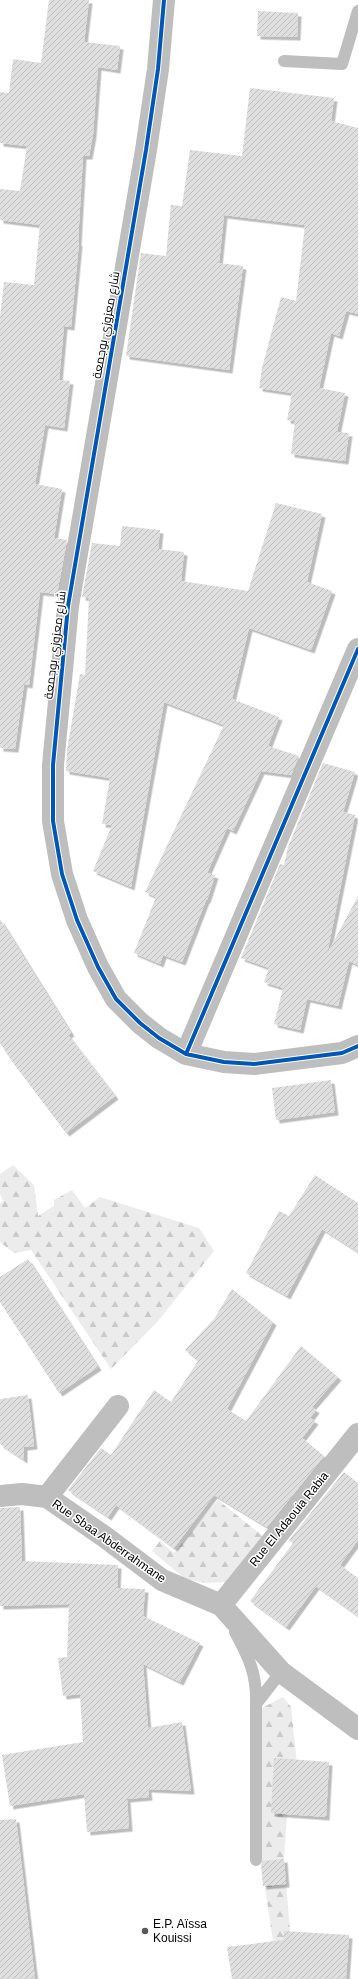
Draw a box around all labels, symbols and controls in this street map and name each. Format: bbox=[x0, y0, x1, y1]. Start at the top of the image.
street label: شارع معزوزي بوجمعة bbox=[90, 270, 125, 380]
street label: شارع معزوزي بوجمعة bbox=[41, 590, 72, 700]
street label: Rue El Adaouia Rabia bbox=[247, 1469, 332, 1569]
street label: Rue Sbaa Abderrahmane bbox=[50, 1496, 169, 1586]
place label: E.P. Aïssa Kouissi bbox=[153, 1917, 207, 1945]
marker: E.P. Aïssa Kouissi bbox=[140, 1926, 150, 1936]

